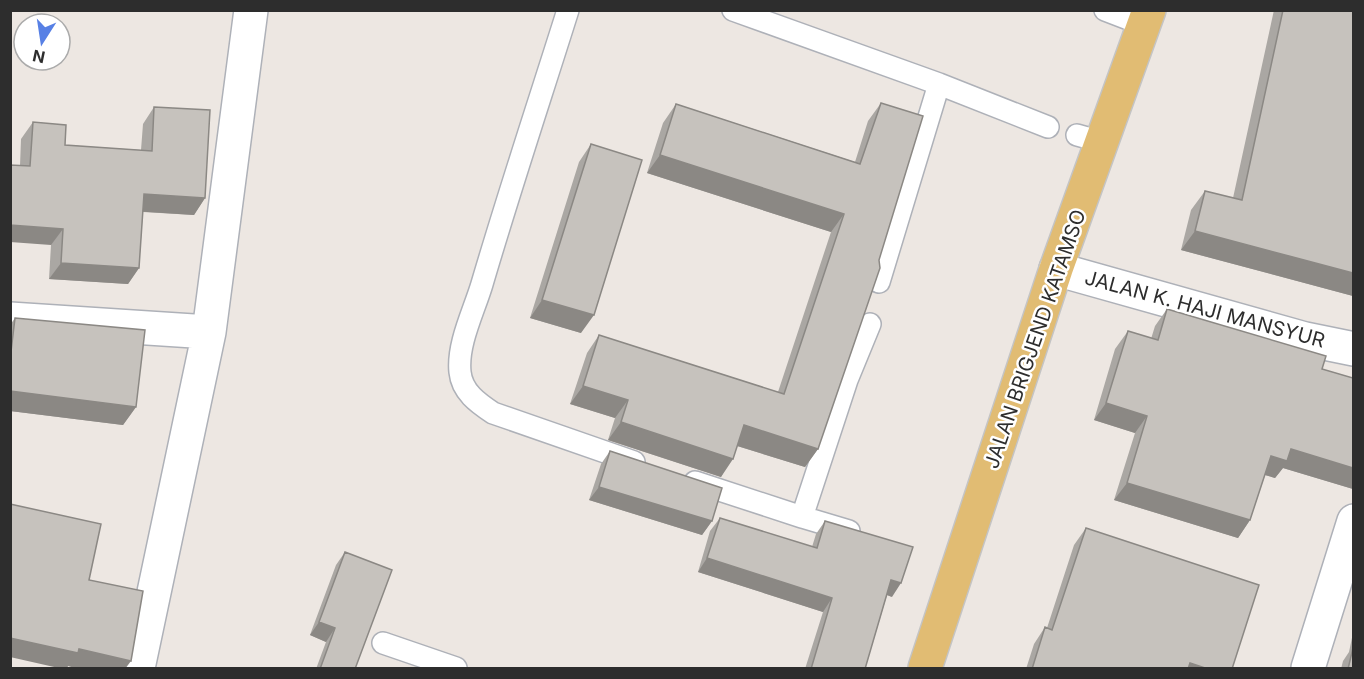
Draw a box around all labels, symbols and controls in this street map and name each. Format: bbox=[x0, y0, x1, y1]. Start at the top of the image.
north arrow bbox=[12, 12, 72, 72]
text: N bbox=[31, 46, 47, 68]
street label: JALAN BRIGJEND KATAMSO bbox=[979, 206, 1091, 472]
street label: JALAN K. HAJI MANSYUR bbox=[1082, 265, 1328, 353]

